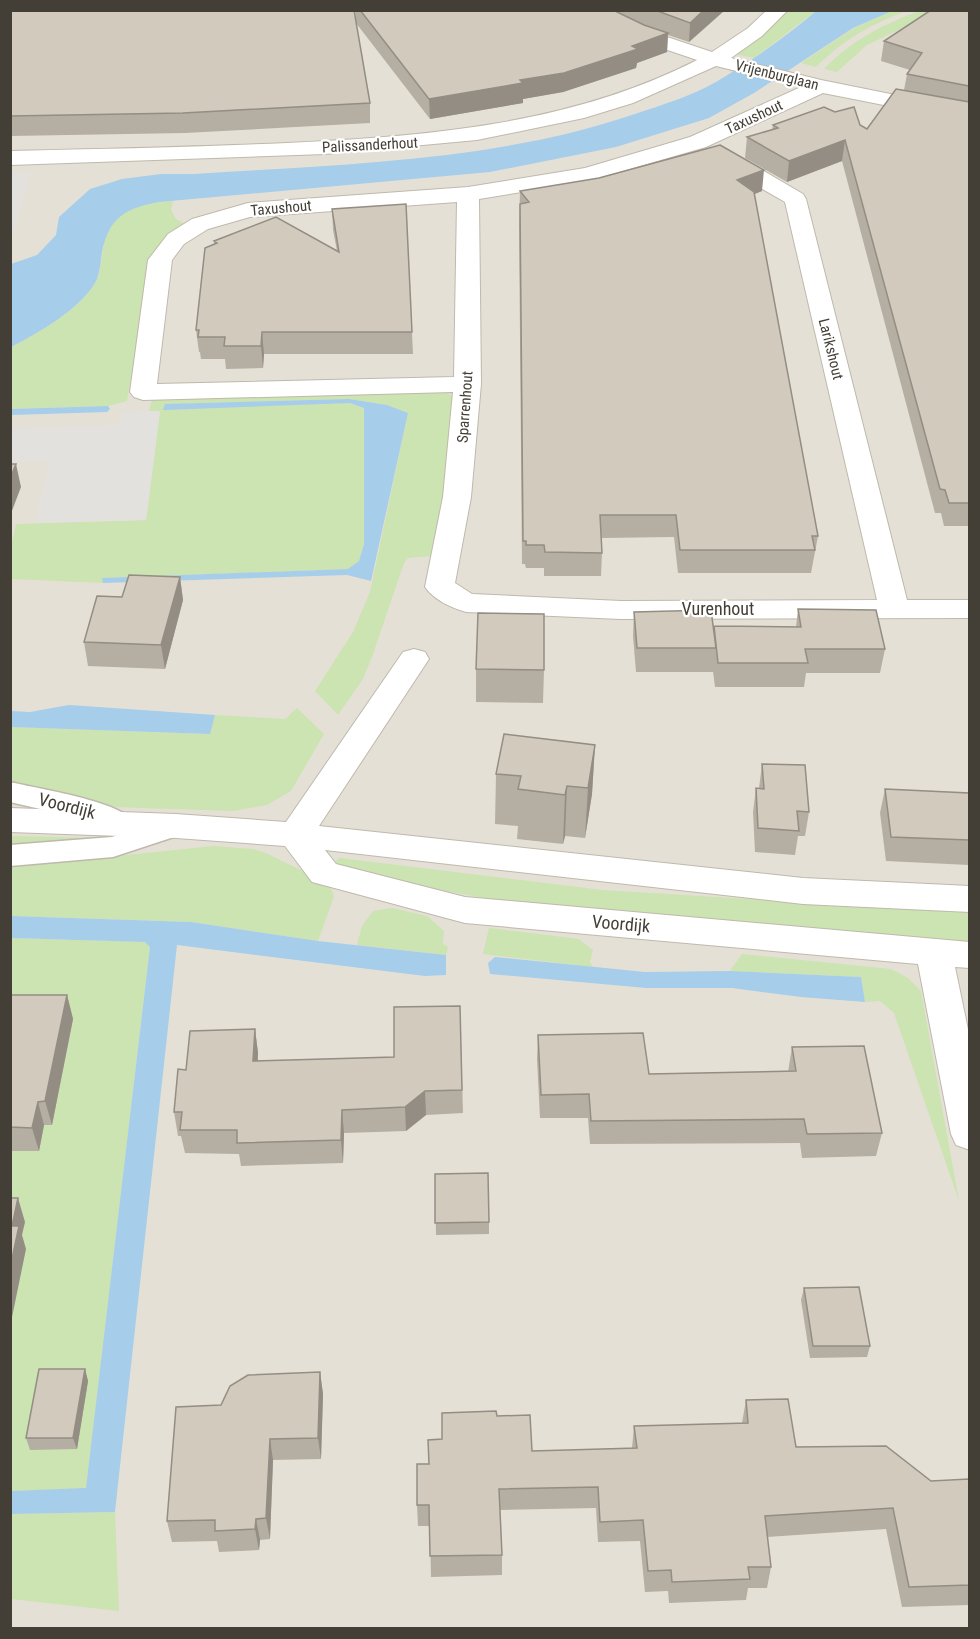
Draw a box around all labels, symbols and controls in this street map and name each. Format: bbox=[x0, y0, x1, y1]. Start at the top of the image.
street label: Vrijenburglaan bbox=[733, 56, 821, 94]
street label: Taxushout bbox=[722, 96, 786, 138]
street label: Palissanderhout bbox=[322, 134, 418, 156]
street label: Taxushout bbox=[250, 196, 312, 220]
street label: Larikshout bbox=[815, 317, 847, 381]
street label: Sparrenhout bbox=[454, 370, 476, 444]
street label: Vurenhout bbox=[682, 598, 754, 619]
street label: Voordijk bbox=[36, 788, 98, 823]
street label: Voordijk bbox=[591, 911, 651, 937]

